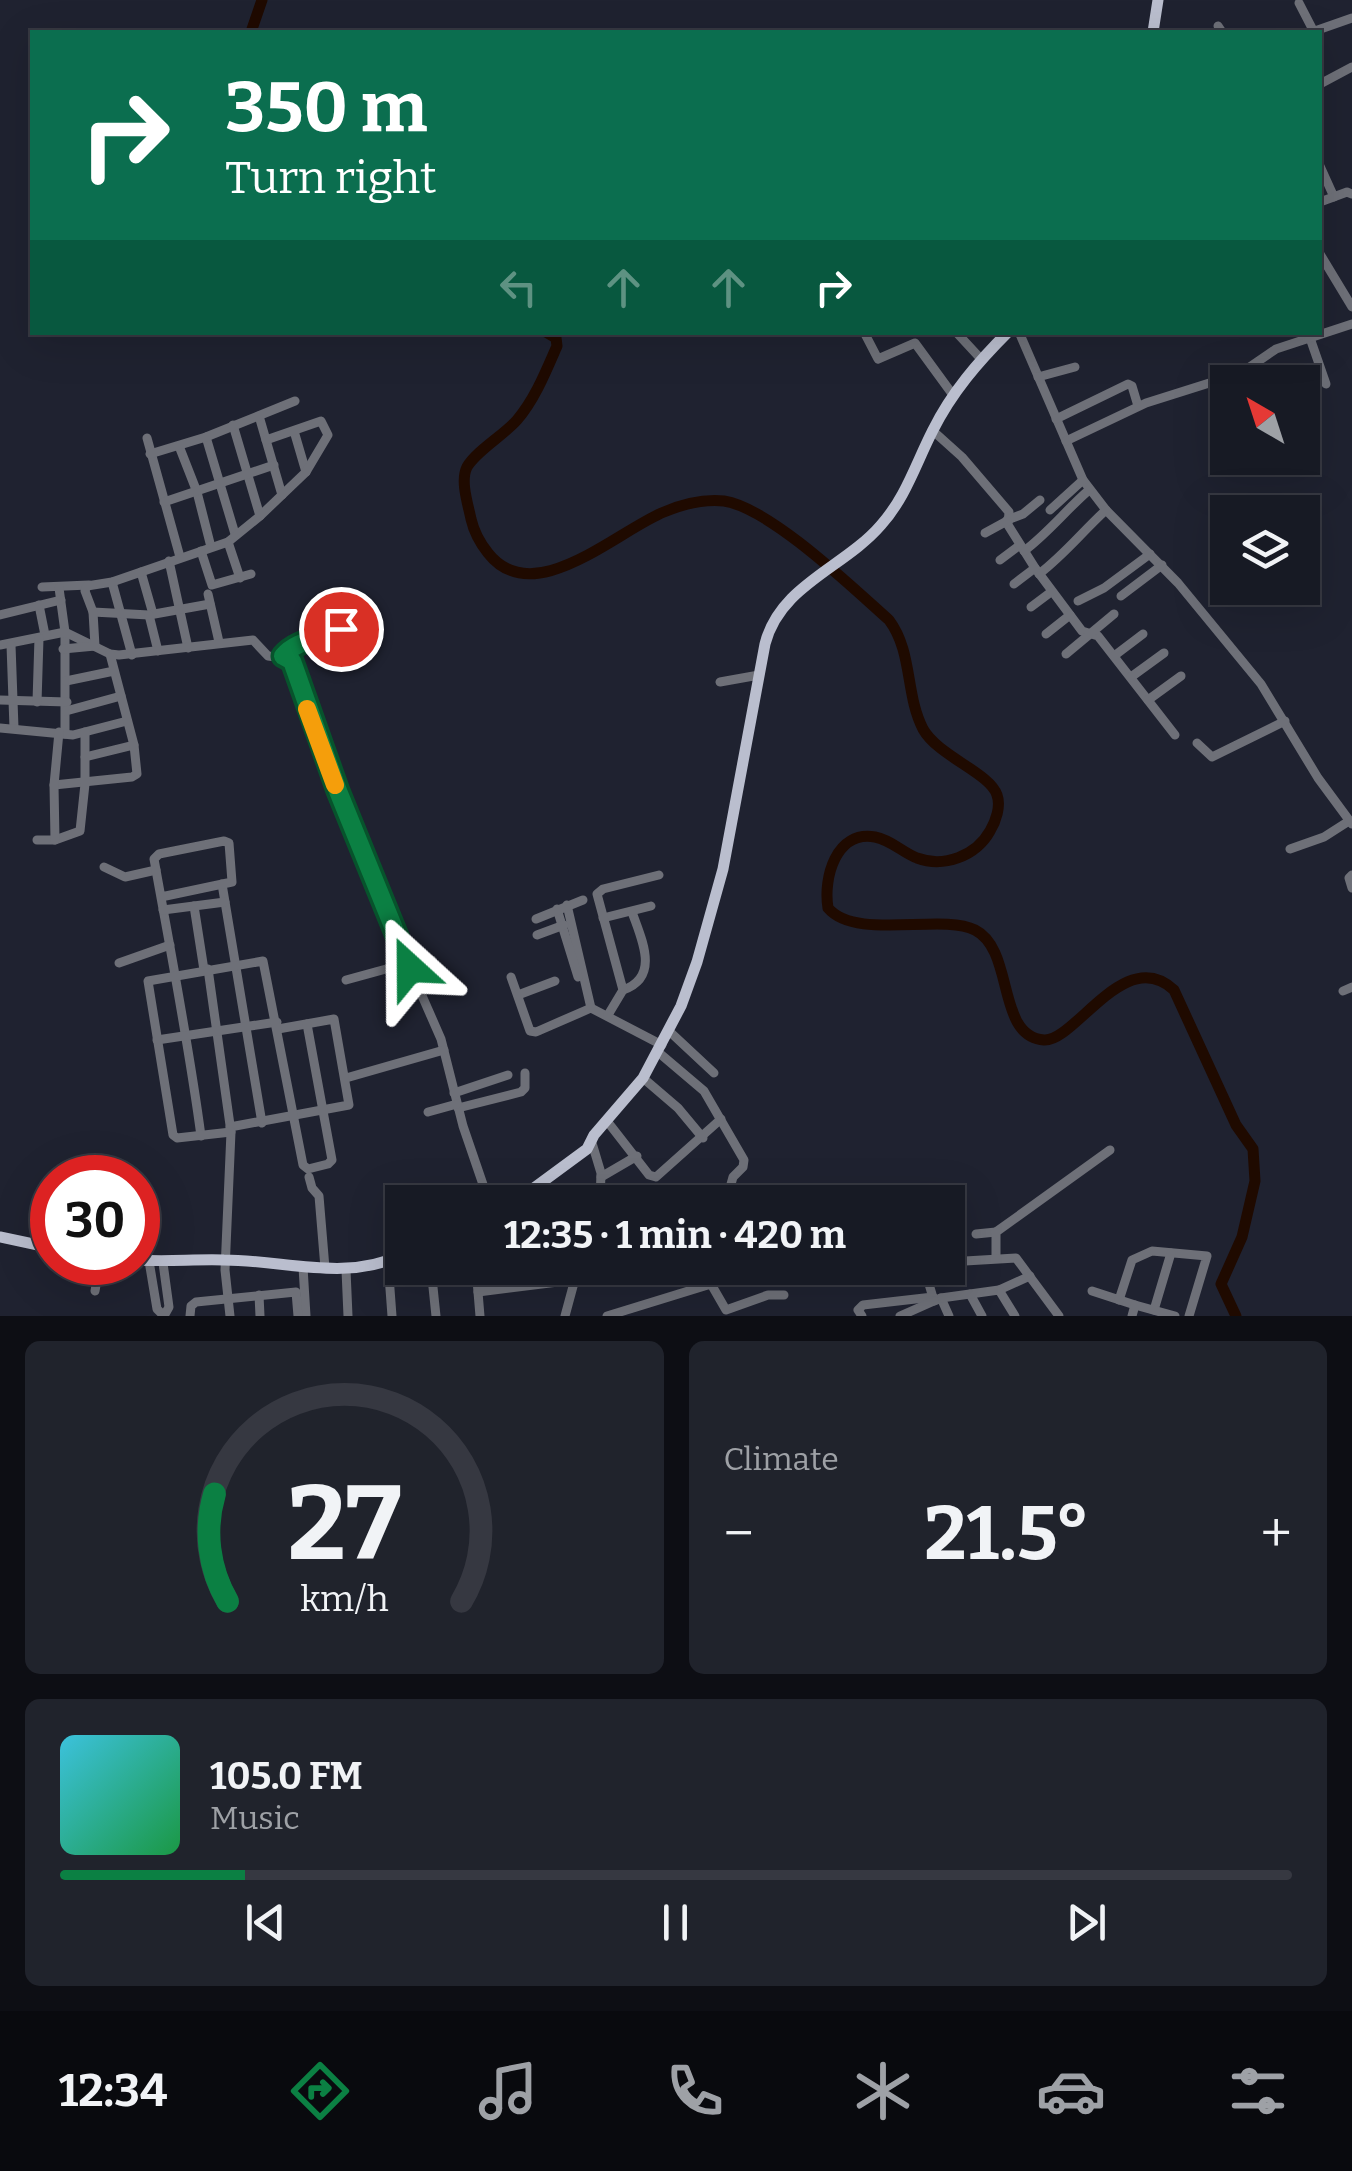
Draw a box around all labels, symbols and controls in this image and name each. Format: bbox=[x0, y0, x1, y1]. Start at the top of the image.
text: 350 m bbox=[225, 66, 427, 150]
icon: right bbox=[60, 70, 190, 200]
text: Turn right bbox=[225, 151, 437, 205]
icon: left bbox=[491, 260, 546, 315]
icon: ahead bbox=[596, 260, 651, 315]
icon: ahead bbox=[701, 260, 756, 315]
icon: right bbox=[806, 260, 861, 315]
north arrow bbox=[1210, 365, 1320, 475]
map controls bbox=[1210, 365, 1320, 605]
button: layers bbox=[1210, 495, 1320, 605]
pin bbox=[299, 587, 384, 672]
icon: arrive bbox=[314, 602, 369, 657]
position arrow bbox=[358, 916, 462, 1020]
speed limit sign: 30 bbox=[30, 1155, 160, 1285]
text: 12:35 · 1 min · 420 m bbox=[504, 1212, 846, 1258]
text: Climate bbox=[724, 1440, 839, 1478]
text: 27 bbox=[287, 1462, 401, 1587]
text: 21.5° bbox=[924, 1489, 1090, 1579]
text: − bbox=[724, 1501, 754, 1567]
text: + bbox=[1261, 1501, 1292, 1567]
text: km/h bbox=[300, 1578, 388, 1620]
text: 105.0 FM bbox=[210, 1753, 363, 1799]
text: Music bbox=[210, 1799, 300, 1837]
icon: previous bbox=[238, 1895, 293, 1950]
icon: pause bbox=[648, 1895, 703, 1950]
icon: next bbox=[1059, 1895, 1114, 1950]
icon: directions bbox=[285, 2056, 355, 2126]
icon: music bbox=[473, 2056, 543, 2126]
icon: phone bbox=[660, 2056, 730, 2126]
icon: climate bbox=[848, 2056, 918, 2126]
icon: car bbox=[1036, 2056, 1106, 2126]
icon: filters bbox=[1223, 2056, 1293, 2126]
text: 12:34 bbox=[59, 2064, 167, 2118]

